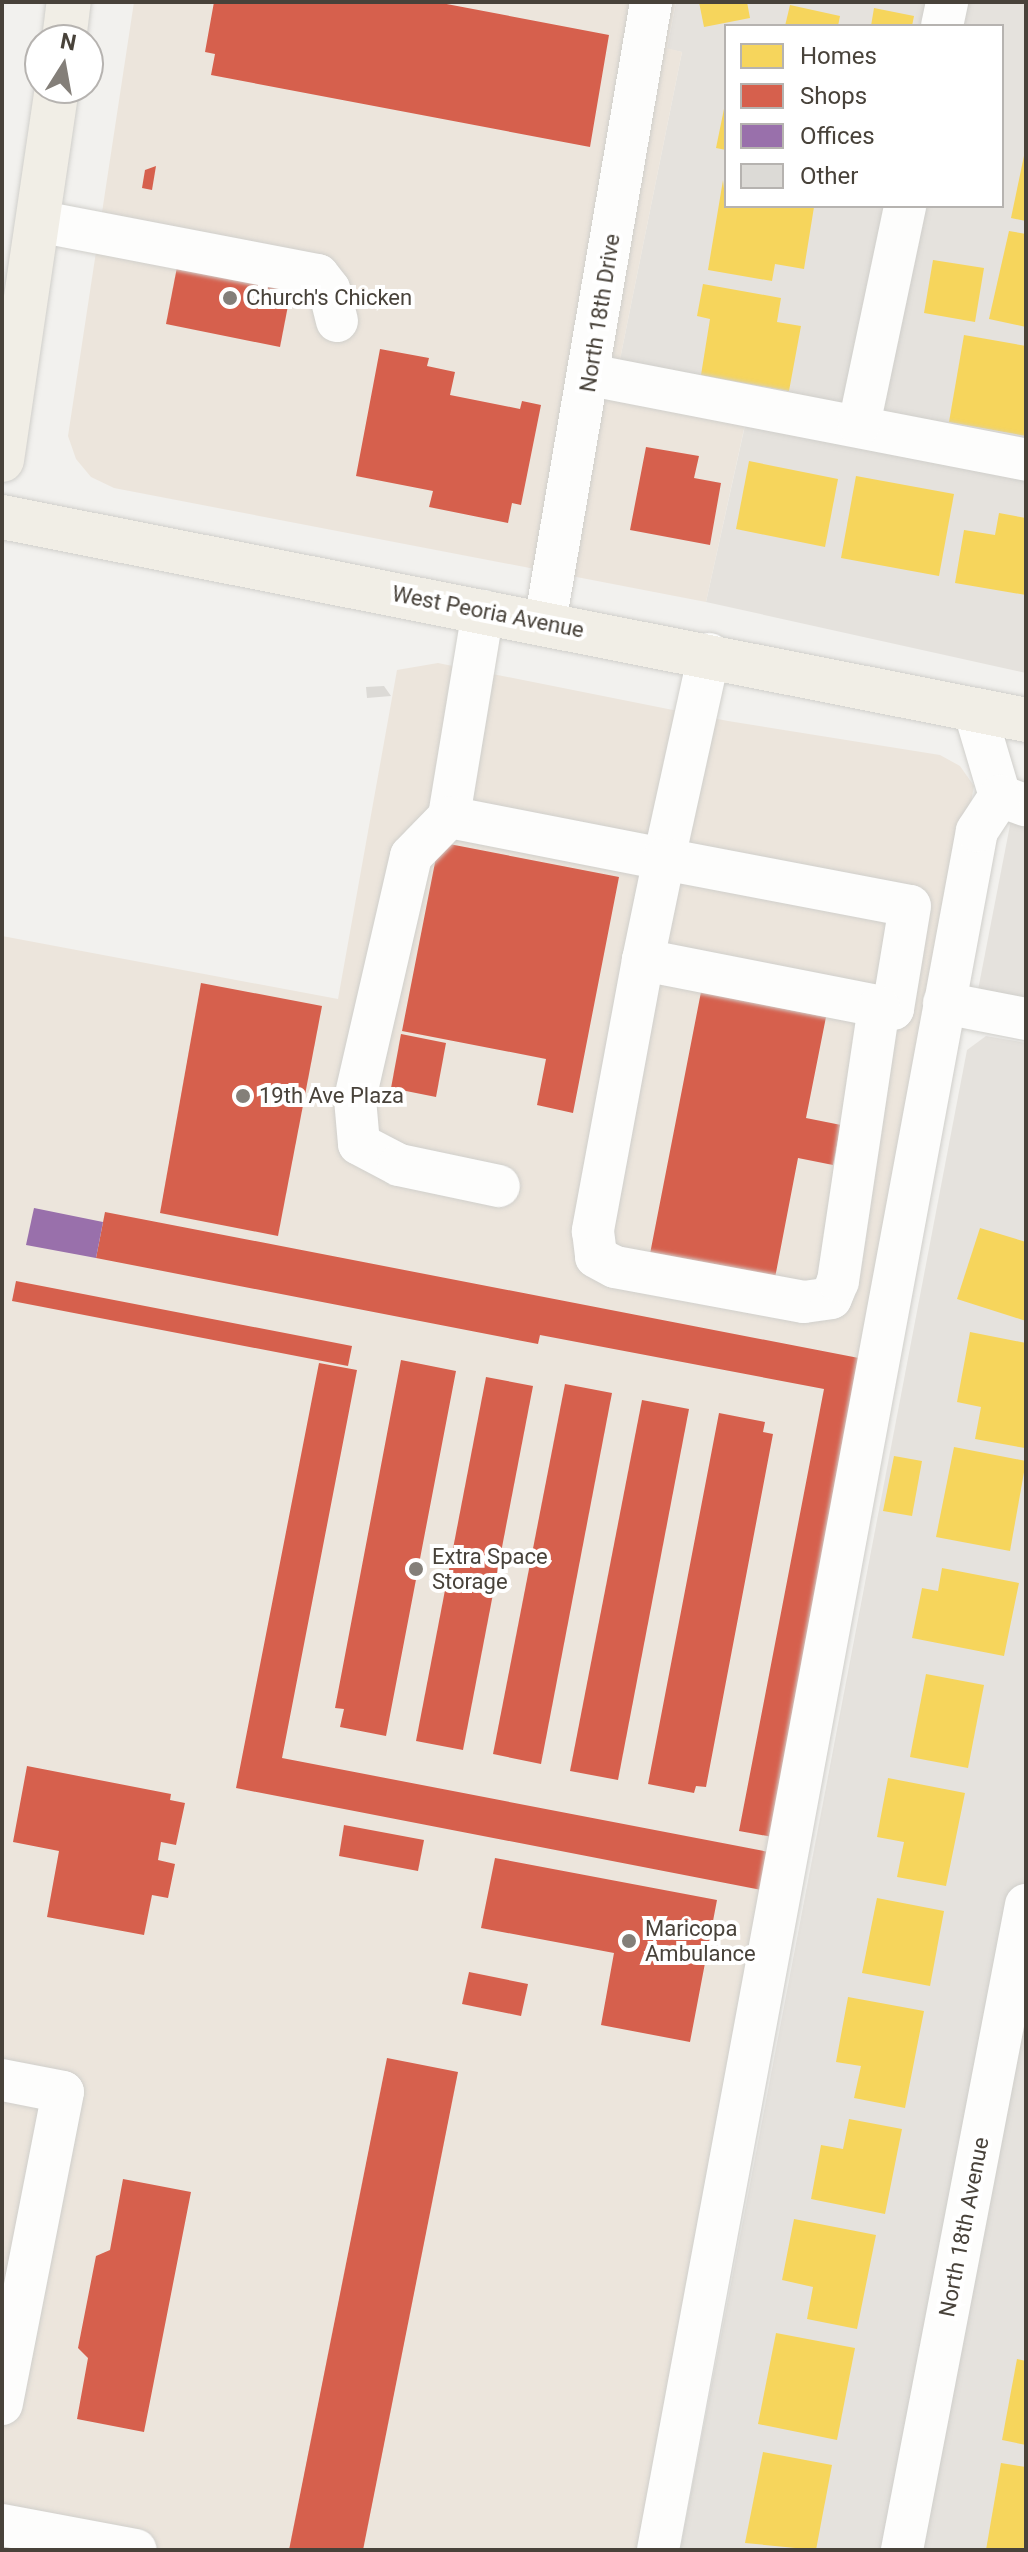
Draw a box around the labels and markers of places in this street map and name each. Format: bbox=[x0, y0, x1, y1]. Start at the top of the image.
place label: Church's Chicken bbox=[246, 285, 412, 311]
marker: Church's Chicken bbox=[221, 289, 239, 307]
place label: 19th Ave Plaza bbox=[259, 1083, 404, 1109]
marker: 19th Ave Plaza bbox=[234, 1087, 252, 1105]
place label: Extra Space Storage bbox=[432, 1543, 548, 1594]
marker: Extra Space Storage bbox=[407, 1560, 425, 1578]
place label: Maricopa Ambulance bbox=[645, 1915, 756, 1966]
marker: Maricopa Ambulance bbox=[620, 1932, 638, 1950]

